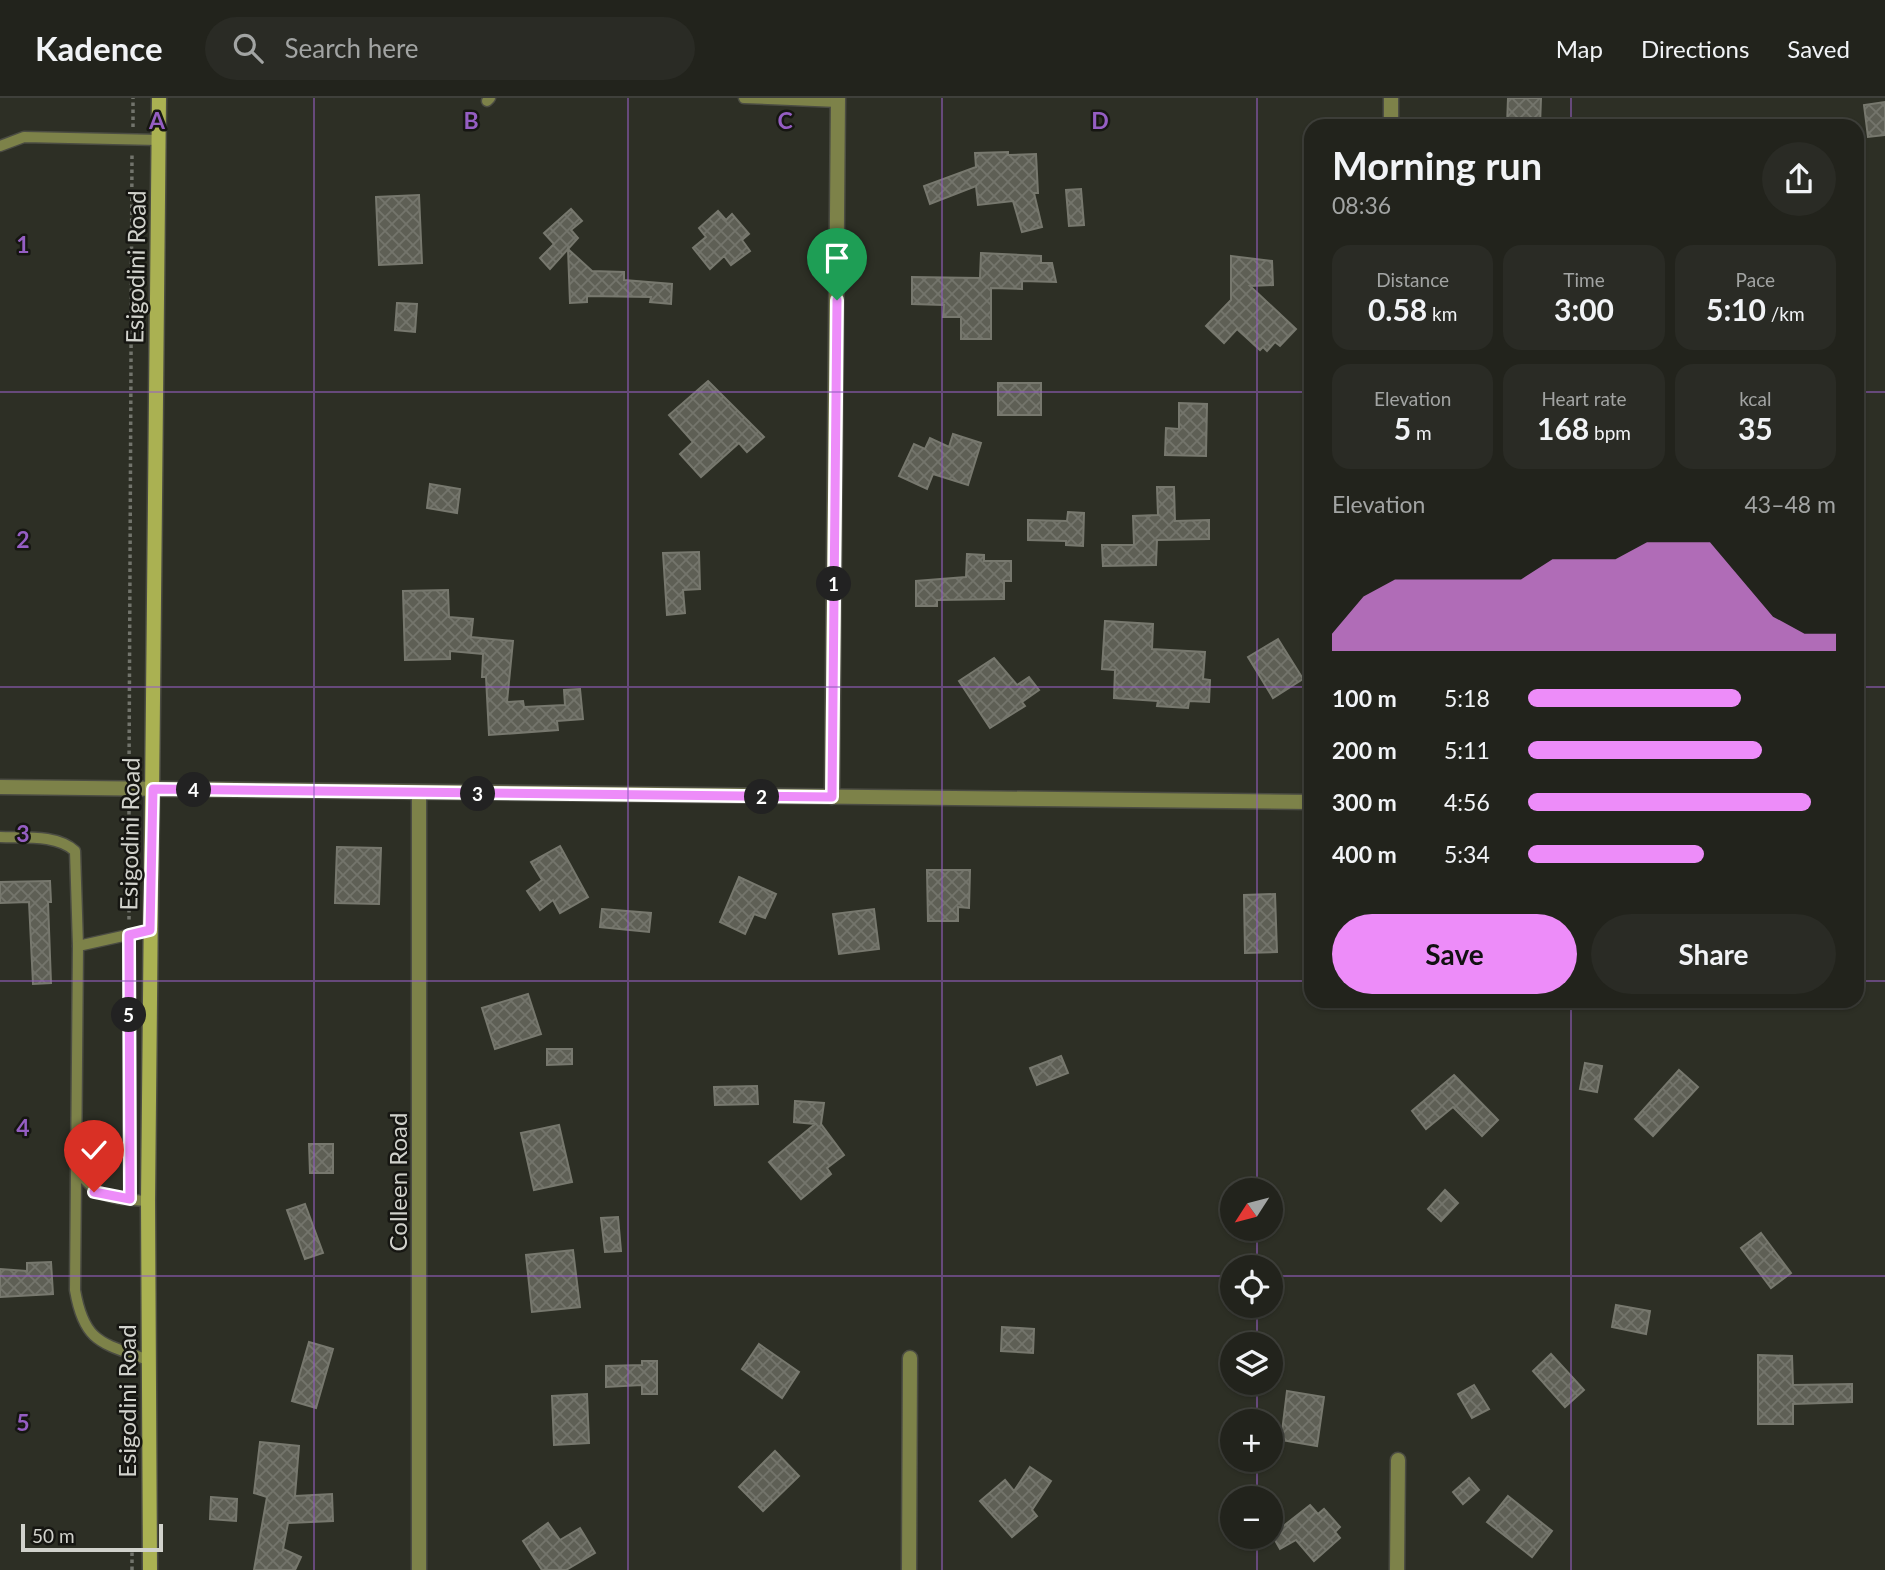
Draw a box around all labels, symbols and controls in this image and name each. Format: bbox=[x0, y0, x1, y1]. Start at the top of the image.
search box bbox=[205, 17, 695, 80]
text: Kadence bbox=[35, 28, 163, 68]
icon: search bbox=[229, 29, 267, 67]
text: Search here bbox=[285, 32, 419, 64]
text: Map bbox=[1556, 34, 1603, 63]
text: Directions bbox=[1641, 34, 1749, 63]
text: Saved bbox=[1787, 34, 1850, 63]
text: A bbox=[148, 106, 166, 134]
text: B bbox=[463, 106, 479, 134]
text: C bbox=[777, 106, 793, 134]
text: D bbox=[1091, 106, 1109, 134]
text: Morning run bbox=[1332, 142, 1542, 188]
button: share bbox=[1762, 142, 1836, 216]
street label: Esigodini Road bbox=[119, 190, 151, 344]
text: 08:36 bbox=[1332, 191, 1391, 219]
pin bbox=[807, 228, 867, 300]
text: 1 bbox=[16, 230, 30, 258]
icon: arrive bbox=[818, 239, 856, 277]
text: Distance bbox=[1376, 268, 1449, 291]
text: Time bbox=[1563, 268, 1605, 291]
text: Pace bbox=[1736, 268, 1775, 291]
text: 0.58 bbox=[1368, 291, 1427, 327]
text: 3:00 bbox=[1554, 291, 1614, 327]
text: 5:10 bbox=[1706, 291, 1766, 327]
text: km bbox=[1427, 302, 1457, 325]
text: /km bbox=[1766, 302, 1805, 325]
text: Elevation bbox=[1374, 387, 1451, 410]
text: Heart rate bbox=[1541, 387, 1627, 410]
text: kcal bbox=[1739, 387, 1771, 410]
text: 5 bbox=[1394, 410, 1411, 446]
text: 168 bbox=[1537, 410, 1589, 446]
text: 35 bbox=[1738, 410, 1773, 446]
text: m bbox=[1411, 421, 1432, 444]
text: bpm bbox=[1589, 421, 1631, 444]
text: Elevation bbox=[1332, 490, 1425, 518]
text: 43–48 m bbox=[1744, 490, 1836, 518]
text: 2 bbox=[16, 525, 30, 553]
pin: 1 bbox=[816, 566, 852, 602]
text: 1 bbox=[828, 572, 839, 595]
text: 100 m bbox=[1332, 684, 1397, 712]
text: 5:18 bbox=[1444, 684, 1490, 712]
text: 200 m bbox=[1332, 736, 1397, 764]
text: 5:11 bbox=[1444, 736, 1490, 764]
street label: Esigodini Road bbox=[113, 757, 145, 911]
pin: 4 bbox=[176, 772, 212, 808]
pin: 3 bbox=[461, 776, 496, 812]
text: 4 bbox=[188, 778, 199, 801]
pin: 2 bbox=[744, 780, 780, 814]
text: 3 bbox=[472, 782, 483, 805]
text: 2 bbox=[756, 785, 767, 808]
text: 300 m bbox=[1332, 788, 1397, 816]
text: 4:56 bbox=[1444, 788, 1490, 816]
text: 3 bbox=[16, 819, 30, 847]
text: 400 m bbox=[1332, 840, 1397, 868]
text: 5:34 bbox=[1444, 840, 1490, 868]
button: Save bbox=[1332, 914, 1577, 994]
button: Share bbox=[1591, 914, 1836, 994]
pin: 5 bbox=[111, 998, 146, 1032]
text: 5 bbox=[123, 1003, 134, 1026]
text: 4 bbox=[16, 1113, 30, 1141]
street label: Colleen Road bbox=[383, 1113, 412, 1251]
pin bbox=[64, 1120, 124, 1192]
icon: check bbox=[75, 1131, 113, 1169]
north arrow bbox=[1220, 1178, 1283, 1241]
map controls bbox=[1220, 1178, 1283, 1549]
button: locate bbox=[1220, 1255, 1283, 1318]
street label: Esigodini Road bbox=[112, 1324, 141, 1478]
button: layers bbox=[1220, 1332, 1283, 1395]
text: 5 bbox=[16, 1408, 30, 1436]
button: + bbox=[1220, 1409, 1283, 1472]
button: − bbox=[1220, 1486, 1283, 1549]
scale bar bbox=[21, 1521, 163, 1553]
text: 50 m bbox=[32, 1524, 75, 1547]

